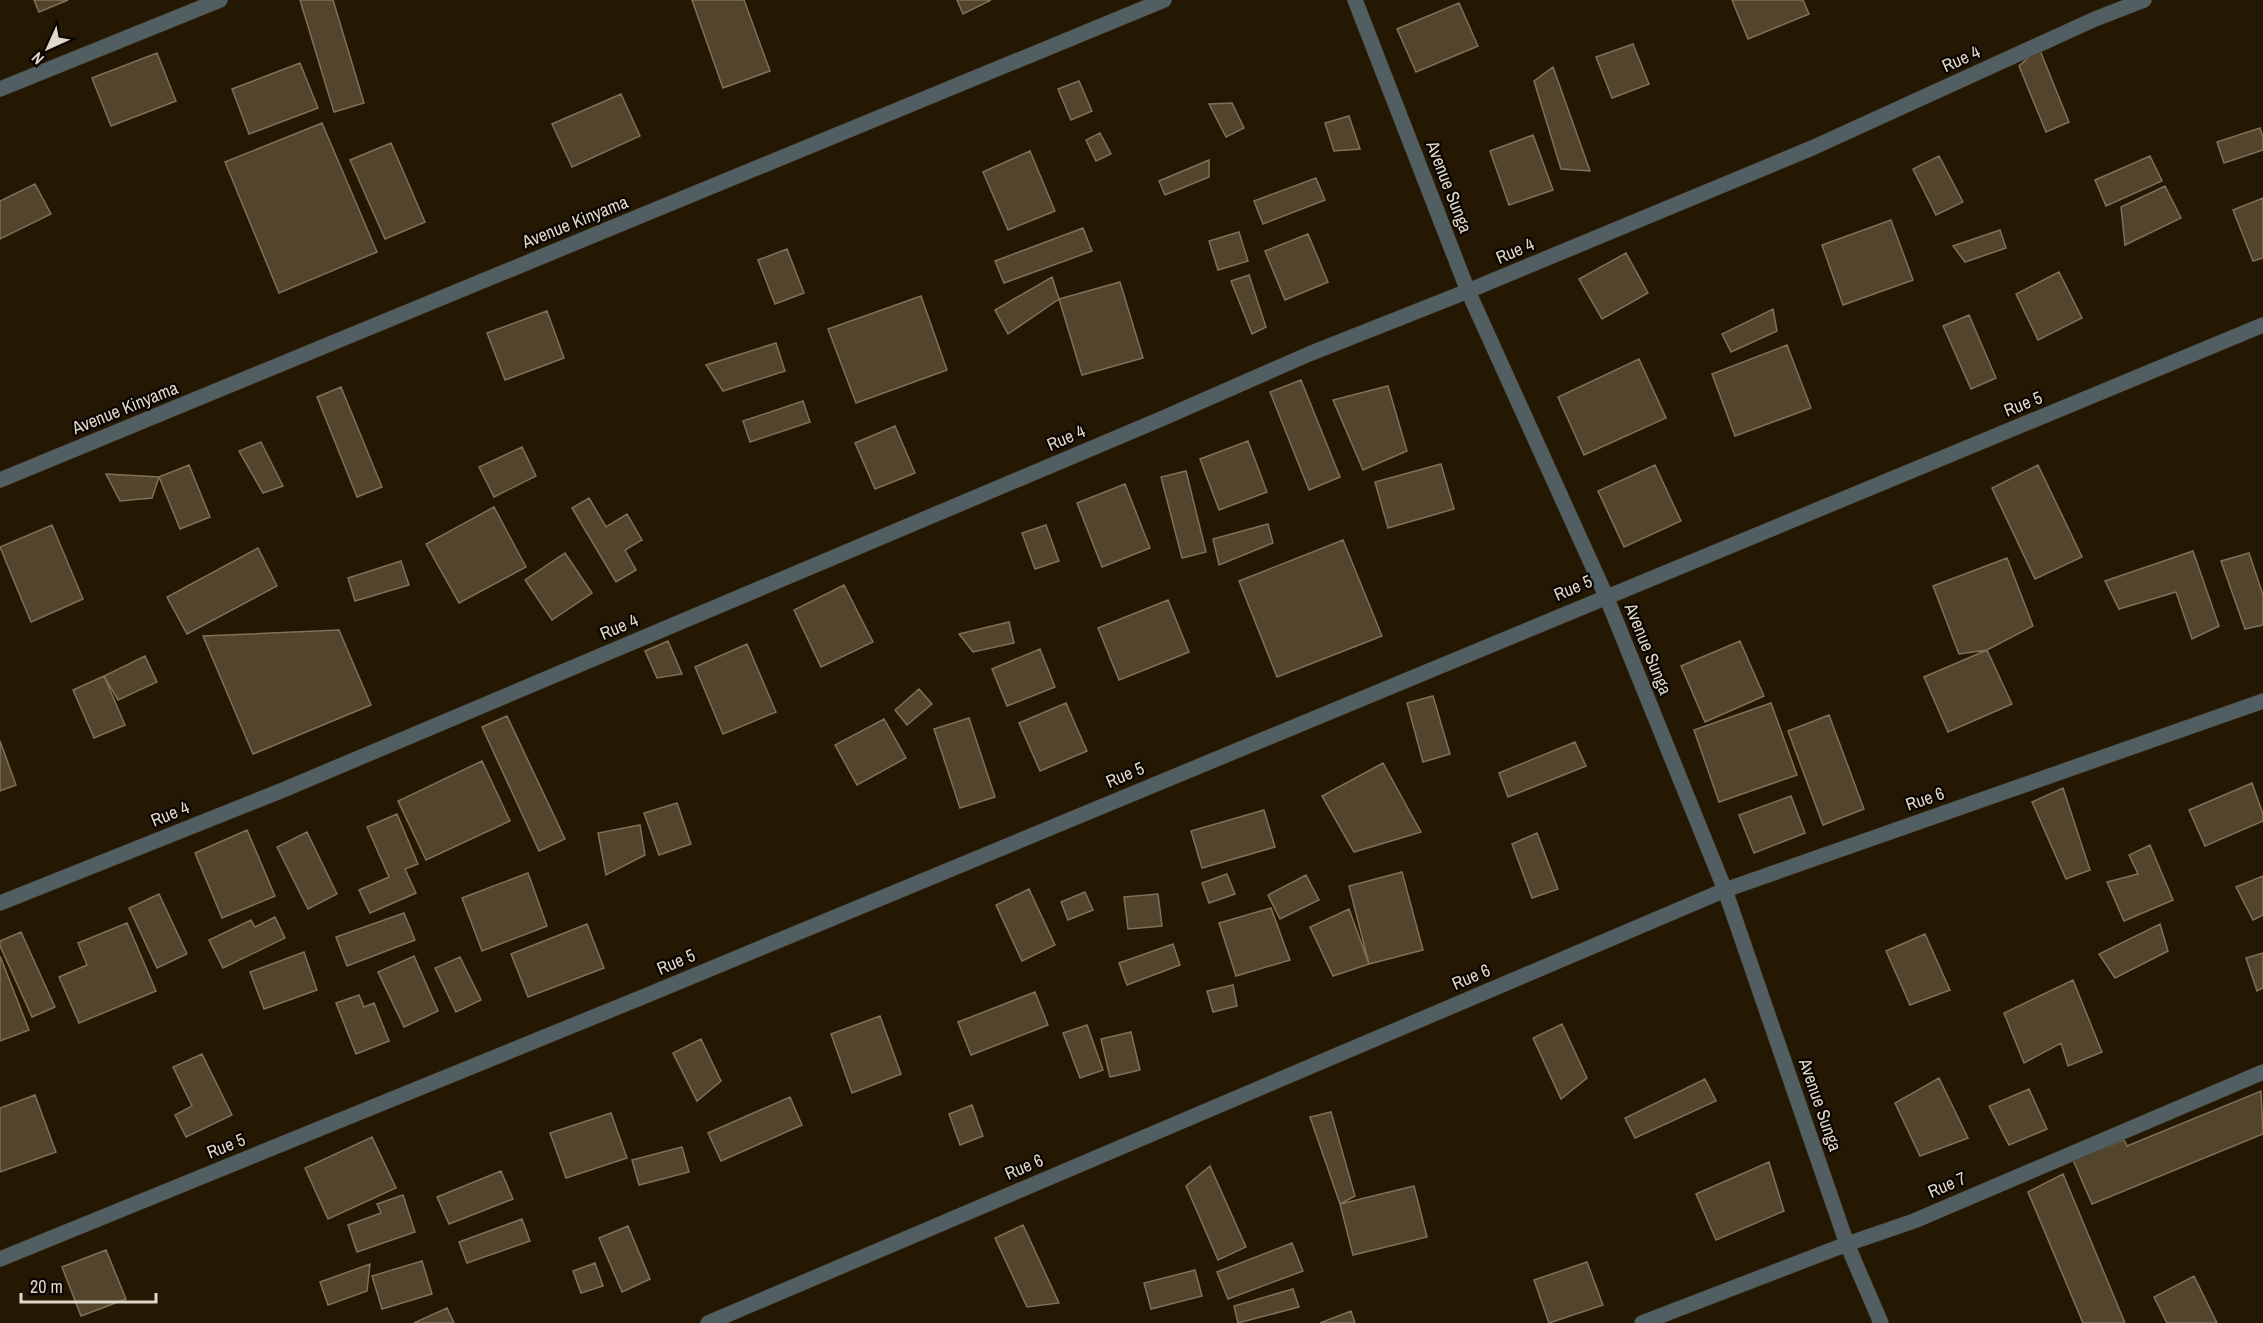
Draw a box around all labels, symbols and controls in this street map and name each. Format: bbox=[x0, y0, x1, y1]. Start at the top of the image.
north arrow bbox=[18, 18, 78, 78]
street label: Rue 4 bbox=[1938, 39, 1984, 78]
text: N bbox=[26, 47, 49, 70]
street label: Avenue Sunga bbox=[1420, 136, 1478, 236]
street label: Avenue Kinyama bbox=[517, 189, 631, 255]
street label: Rue 4 bbox=[1492, 231, 1538, 270]
street label: Avenue Kinyama bbox=[67, 375, 181, 441]
street label: Rue 5 bbox=[2000, 385, 2046, 423]
street label: Rue 4 bbox=[1043, 418, 1089, 457]
street label: Rue 5 bbox=[1550, 568, 1596, 607]
street label: Avenue Sunga bbox=[1618, 598, 1678, 698]
street label: Rue 4 bbox=[596, 607, 642, 646]
street label: Rue 5 bbox=[1102, 755, 1148, 794]
street label: Rue 6 bbox=[1902, 780, 1948, 817]
street label: Rue 4 bbox=[147, 795, 193, 833]
street label: Rue 5 bbox=[653, 942, 699, 981]
street label: Rue 6 bbox=[1448, 957, 1494, 996]
street label: Avenue Sunga bbox=[1793, 1054, 1848, 1155]
street label: Rue 5 bbox=[203, 1127, 249, 1165]
street label: Rue 6 bbox=[1001, 1147, 1047, 1186]
street label: Rue 7 bbox=[1924, 1165, 1970, 1204]
scale bar bbox=[21, 1266, 156, 1304]
text: 20 m bbox=[30, 1274, 63, 1299]

